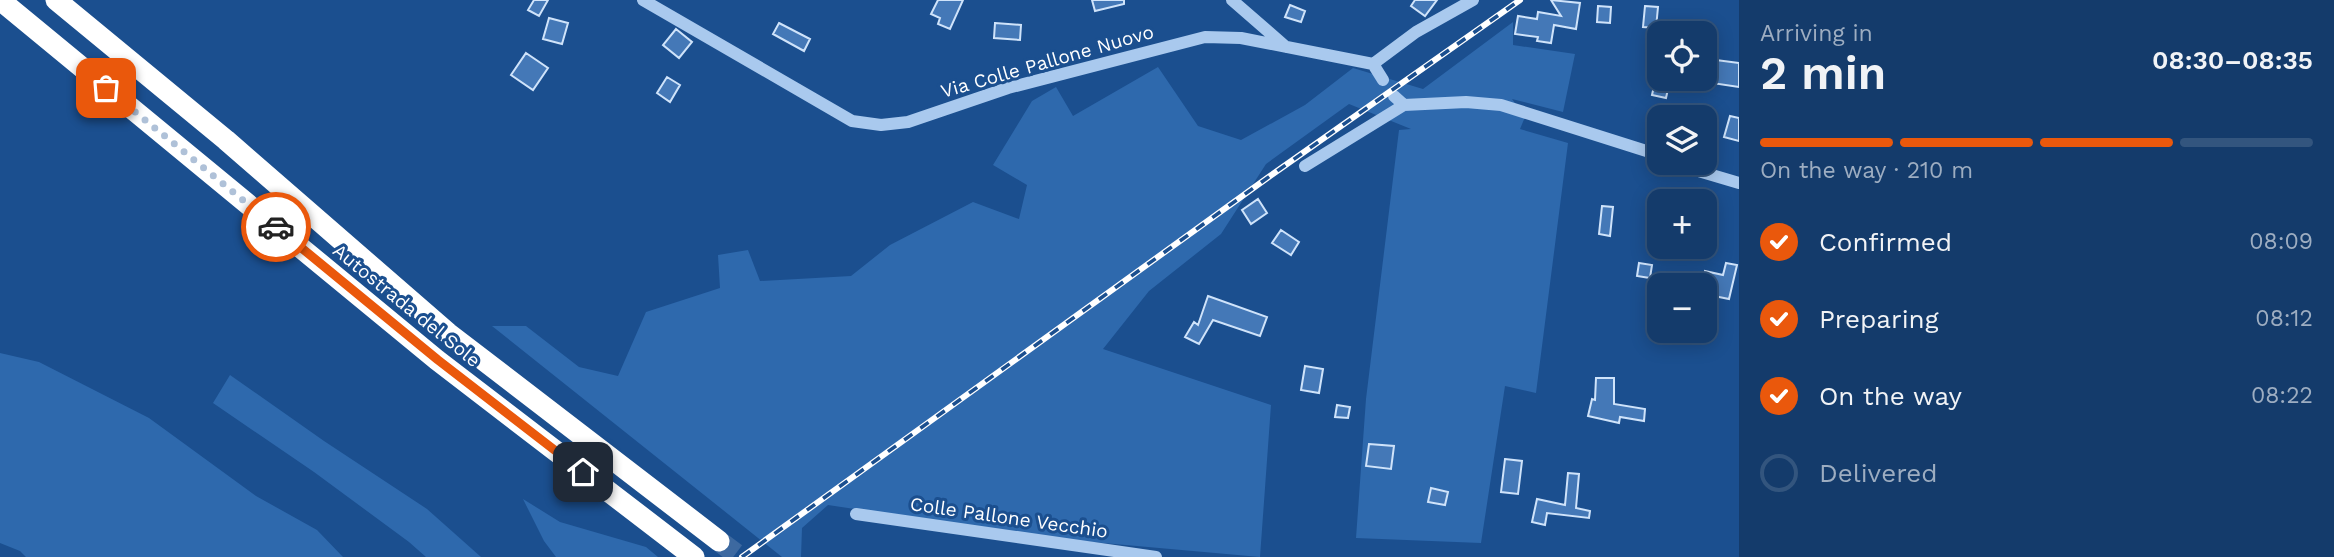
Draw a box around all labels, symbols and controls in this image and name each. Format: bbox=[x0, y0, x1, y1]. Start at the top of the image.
street label: Via Colle Pallone Nuovo bbox=[938, 20, 1156, 103]
text: Arriving in bbox=[1760, 20, 1873, 47]
map controls bbox=[1647, 21, 1717, 343]
button: locate bbox=[1647, 21, 1717, 91]
text: 08:30–08:35 bbox=[2152, 45, 2313, 75]
text: 2 min bbox=[1760, 46, 1886, 100]
pin bbox=[76, 58, 136, 118]
icon: bag bbox=[87, 69, 125, 107]
button: layers bbox=[1647, 105, 1717, 175]
text: On the way · 210 m bbox=[1760, 157, 1973, 184]
button: + bbox=[1647, 189, 1717, 259]
courier bbox=[241, 192, 311, 262]
icon: car bbox=[257, 208, 295, 246]
icon: check bbox=[1760, 223, 1798, 261]
text: Confirmed bbox=[1819, 227, 1952, 257]
text: 08:09 bbox=[2249, 228, 2313, 255]
street label: Autostrada del Sole bbox=[328, 239, 485, 372]
button: − bbox=[1647, 273, 1717, 343]
icon: check bbox=[1760, 300, 1798, 338]
text: Preparing bbox=[1819, 304, 1939, 334]
text: 08:12 bbox=[2255, 305, 2313, 332]
icon: check bbox=[1760, 377, 1798, 415]
text: On the way bbox=[1819, 381, 1962, 411]
text: 08:22 bbox=[2251, 382, 2313, 409]
pin bbox=[553, 442, 613, 502]
icon: home bbox=[564, 453, 602, 491]
text: Delivered bbox=[1819, 458, 1938, 488]
street label: Colle Pallone Vecchio bbox=[909, 492, 1109, 543]

